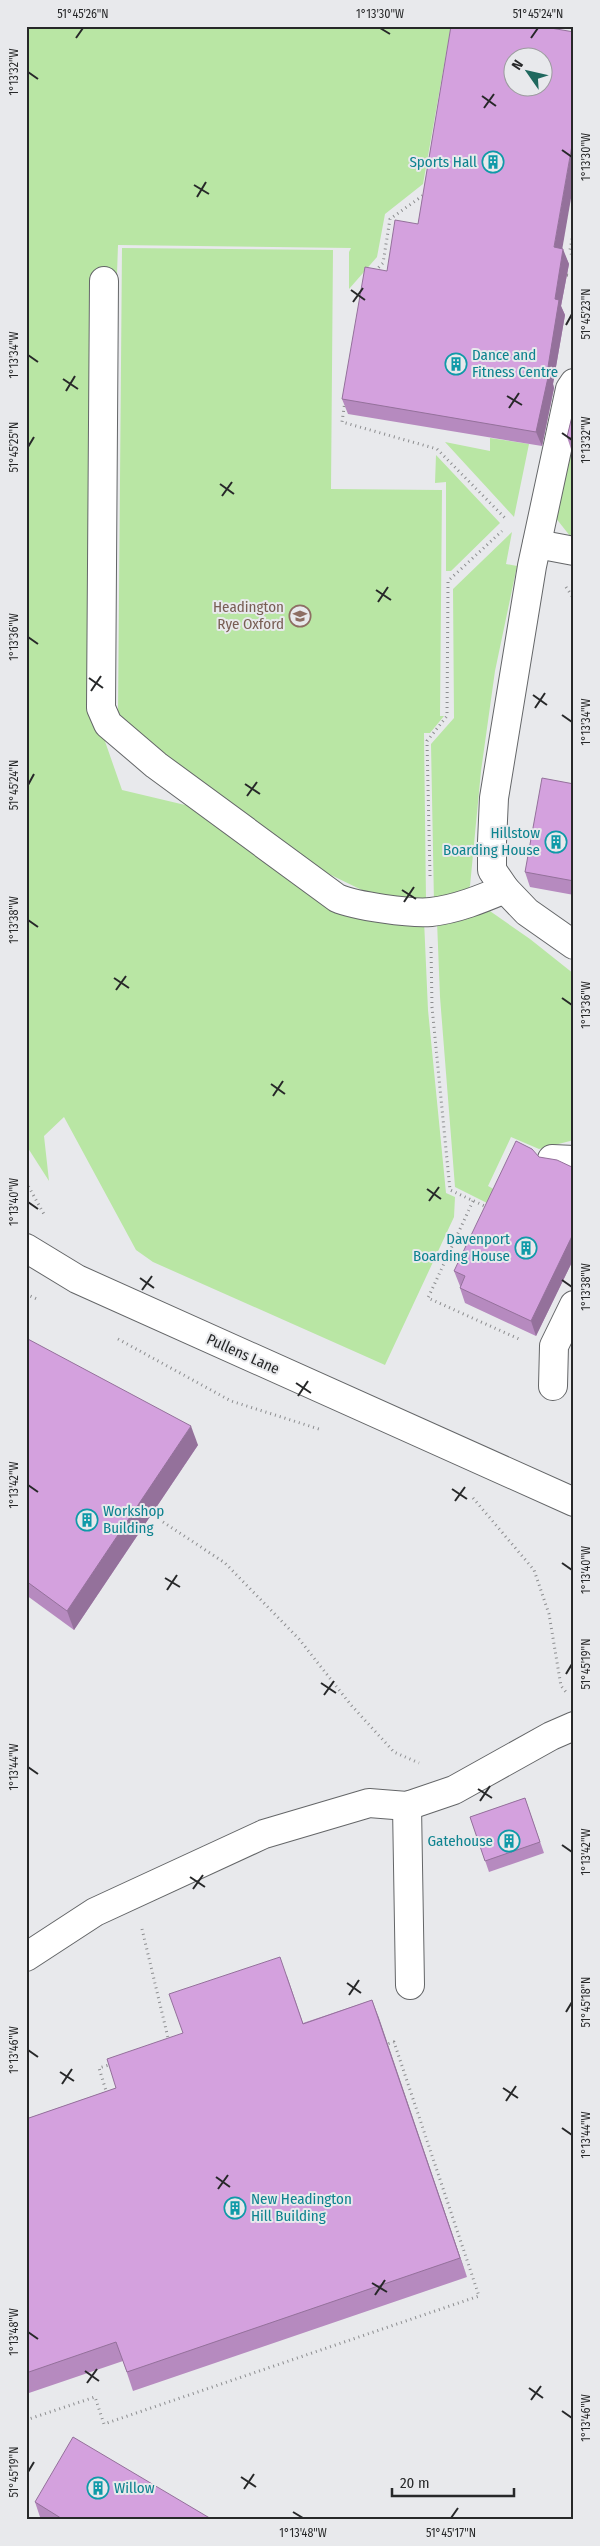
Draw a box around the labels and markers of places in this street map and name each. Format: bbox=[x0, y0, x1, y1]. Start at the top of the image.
building icon: Sports Hall bbox=[481, 150, 505, 174]
place label: Sports Hall bbox=[409, 153, 477, 171]
place label: Dance and Fitness Centre bbox=[472, 346, 558, 381]
building icon: Dance and Fitness Centre bbox=[444, 352, 468, 376]
place label: Headington Rye Oxford bbox=[213, 598, 284, 633]
school or university icon: Headington Rye Oxford bbox=[288, 604, 312, 628]
place label: Hillstow Boarding House bbox=[443, 824, 540, 859]
building icon: Hillstow Boarding House bbox=[544, 830, 568, 854]
place label: Davenport Boarding House bbox=[413, 1230, 510, 1265]
building icon: Davenport Boarding House bbox=[514, 1236, 538, 1260]
place label: Workshop Building bbox=[103, 1502, 164, 1537]
building icon: Workshop Building bbox=[75, 1508, 99, 1532]
building icon: Gatehouse bbox=[497, 1829, 521, 1853]
place label: Gatehouse bbox=[428, 1832, 493, 1850]
place label: New Headington Hill Building bbox=[251, 2190, 352, 2225]
building icon: New Headington Hill Building bbox=[223, 2196, 247, 2220]
building icon: Willow bbox=[86, 2476, 110, 2500]
place label: Willow bbox=[114, 2479, 155, 2497]

